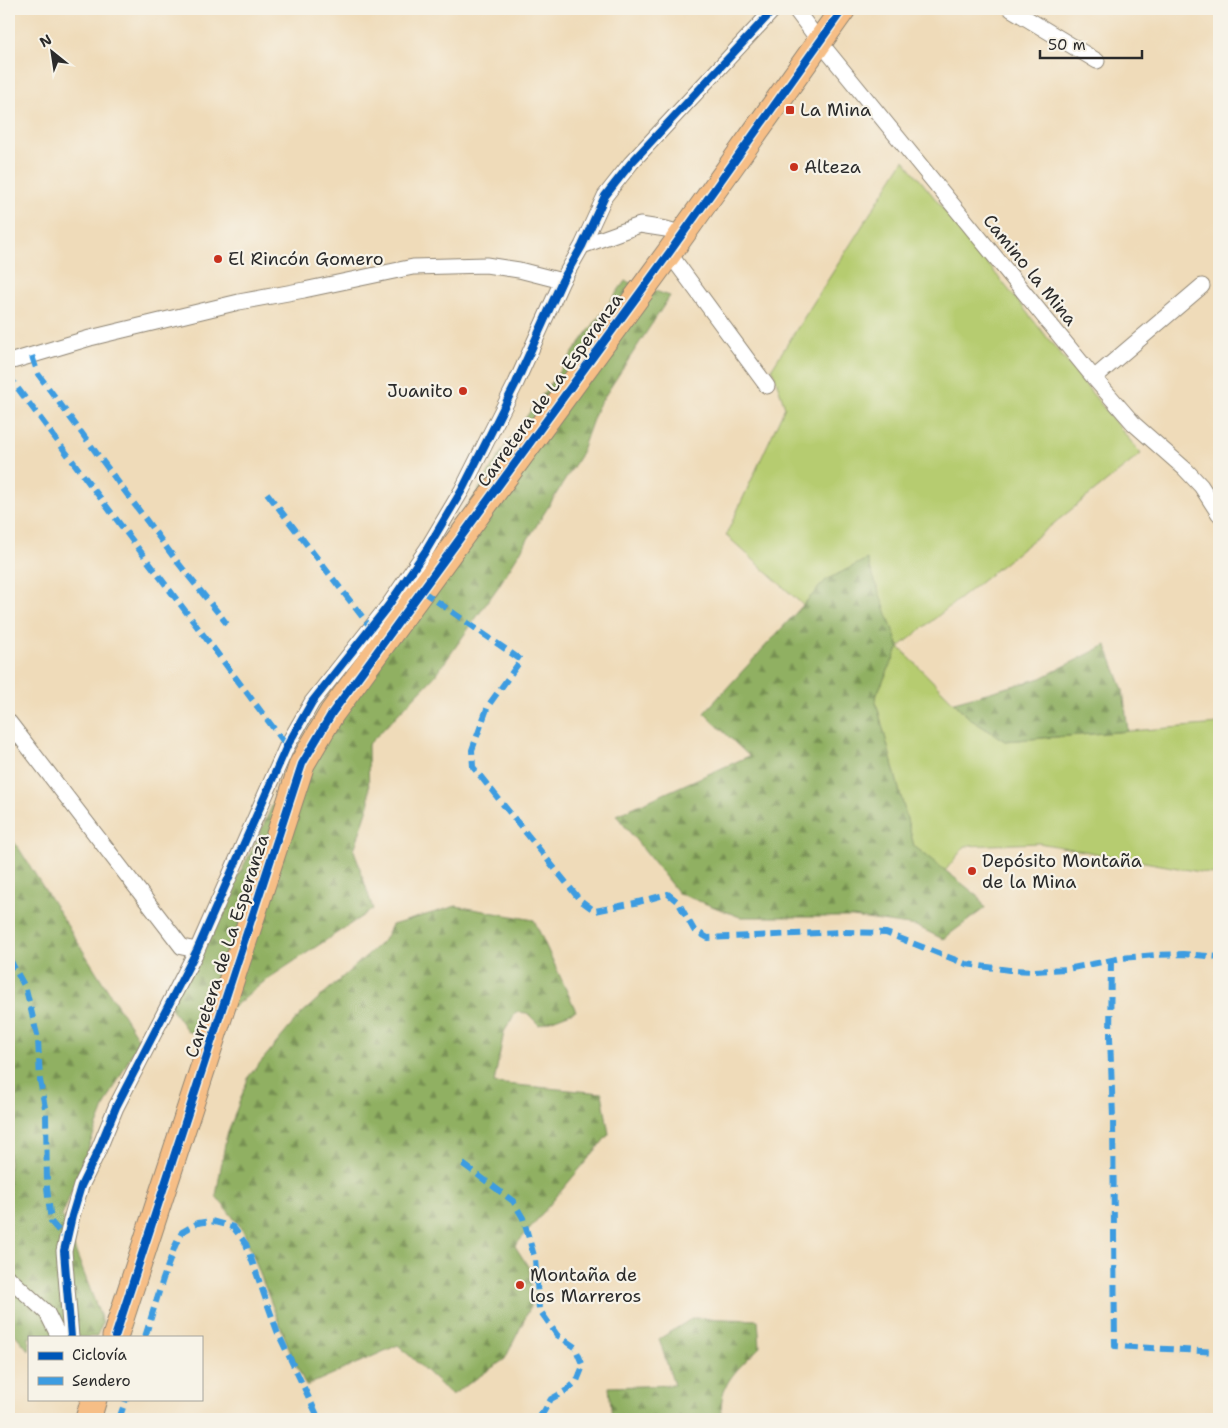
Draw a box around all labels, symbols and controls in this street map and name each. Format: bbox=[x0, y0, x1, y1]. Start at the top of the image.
north arrow bbox=[28, 28, 78, 78]
scale bar bbox=[1040, 28, 1143, 60]
text: N bbox=[36, 30, 55, 51]
text: 50 m bbox=[1048, 35, 1086, 55]
place label: La Mina bbox=[800, 98, 871, 122]
marker: La Mina bbox=[784, 104, 796, 116]
place label: Alteza bbox=[804, 155, 861, 179]
marker: Alteza bbox=[788, 161, 800, 173]
street label: Camino la Mina bbox=[978, 209, 1082, 331]
place label: El Rincón Gomero bbox=[228, 247, 384, 271]
marker: El Rincón Gomero bbox=[212, 253, 224, 265]
street label: Carretera de La Esperanza bbox=[472, 288, 628, 492]
place label: Juanito bbox=[387, 379, 453, 403]
marker: Juanito bbox=[457, 385, 469, 397]
street label: Carretera de La Esperanza bbox=[179, 831, 275, 1061]
place label: Depósito Montaña de la Mina bbox=[982, 849, 1142, 894]
marker: Depósito Montaña de la Mina bbox=[966, 865, 978, 877]
place label: Montaña de los Marreros bbox=[530, 1263, 642, 1308]
marker: Montaña de los Marreros bbox=[514, 1279, 526, 1291]
legend bbox=[28, 1336, 202, 1400]
text: Ciclovía bbox=[72, 1345, 128, 1365]
text: Sendero bbox=[72, 1371, 131, 1391]

